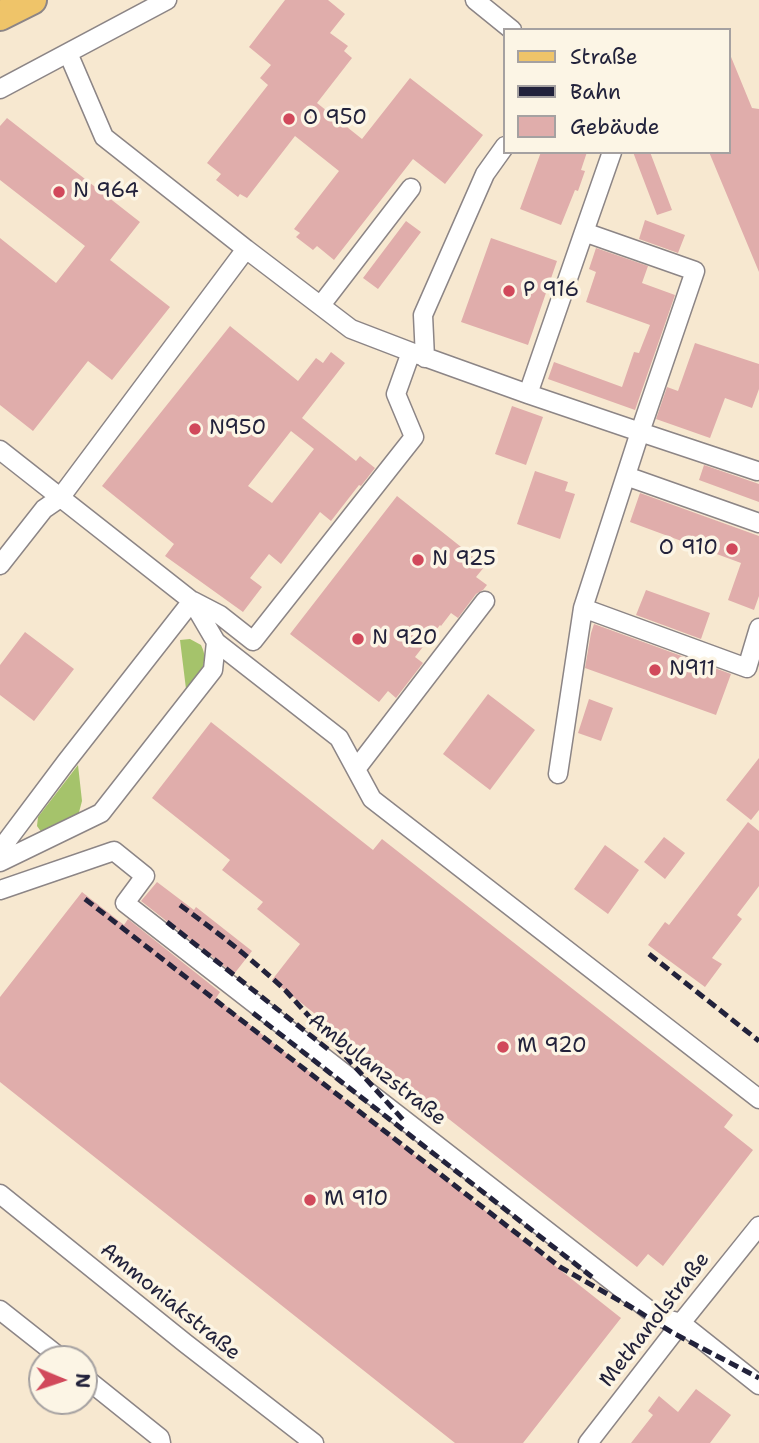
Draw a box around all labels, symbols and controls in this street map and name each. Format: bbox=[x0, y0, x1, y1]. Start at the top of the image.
legend bbox=[504, 28, 731, 154]
text: Straße bbox=[570, 43, 638, 71]
text: Bahn bbox=[570, 78, 621, 106]
place label: O 950 bbox=[303, 106, 367, 132]
marker: O 950 bbox=[281, 111, 297, 127]
text: Gebäude bbox=[570, 113, 660, 141]
place label: N 964 bbox=[73, 179, 139, 205]
marker: N 964 bbox=[51, 184, 67, 200]
place label: P 916 bbox=[523, 278, 579, 304]
marker: P 916 bbox=[501, 283, 517, 299]
place label: N950 bbox=[209, 416, 266, 442]
marker: N950 bbox=[187, 421, 203, 437]
place label: O 910 bbox=[659, 536, 718, 562]
marker: O 910 bbox=[724, 541, 740, 557]
place label: N 925 bbox=[432, 547, 496, 573]
marker: N 925 bbox=[410, 552, 426, 568]
place label: N 920 bbox=[372, 626, 438, 652]
marker: N 920 bbox=[350, 631, 366, 647]
place label: N911 bbox=[669, 657, 715, 683]
marker: N911 bbox=[647, 662, 663, 678]
street label: Ambulanzstraße bbox=[303, 1008, 451, 1132]
place label: M 920 bbox=[517, 1034, 587, 1060]
marker: M 920 bbox=[495, 1039, 511, 1055]
place label: M 910 bbox=[324, 1187, 388, 1213]
marker: M 910 bbox=[302, 1192, 318, 1208]
street label: Ammoniakstraße bbox=[95, 1238, 245, 1366]
street label: Methanolstraße bbox=[594, 1247, 716, 1393]
north arrow bbox=[28, 1345, 98, 1415]
text: N bbox=[70, 1373, 95, 1389]

